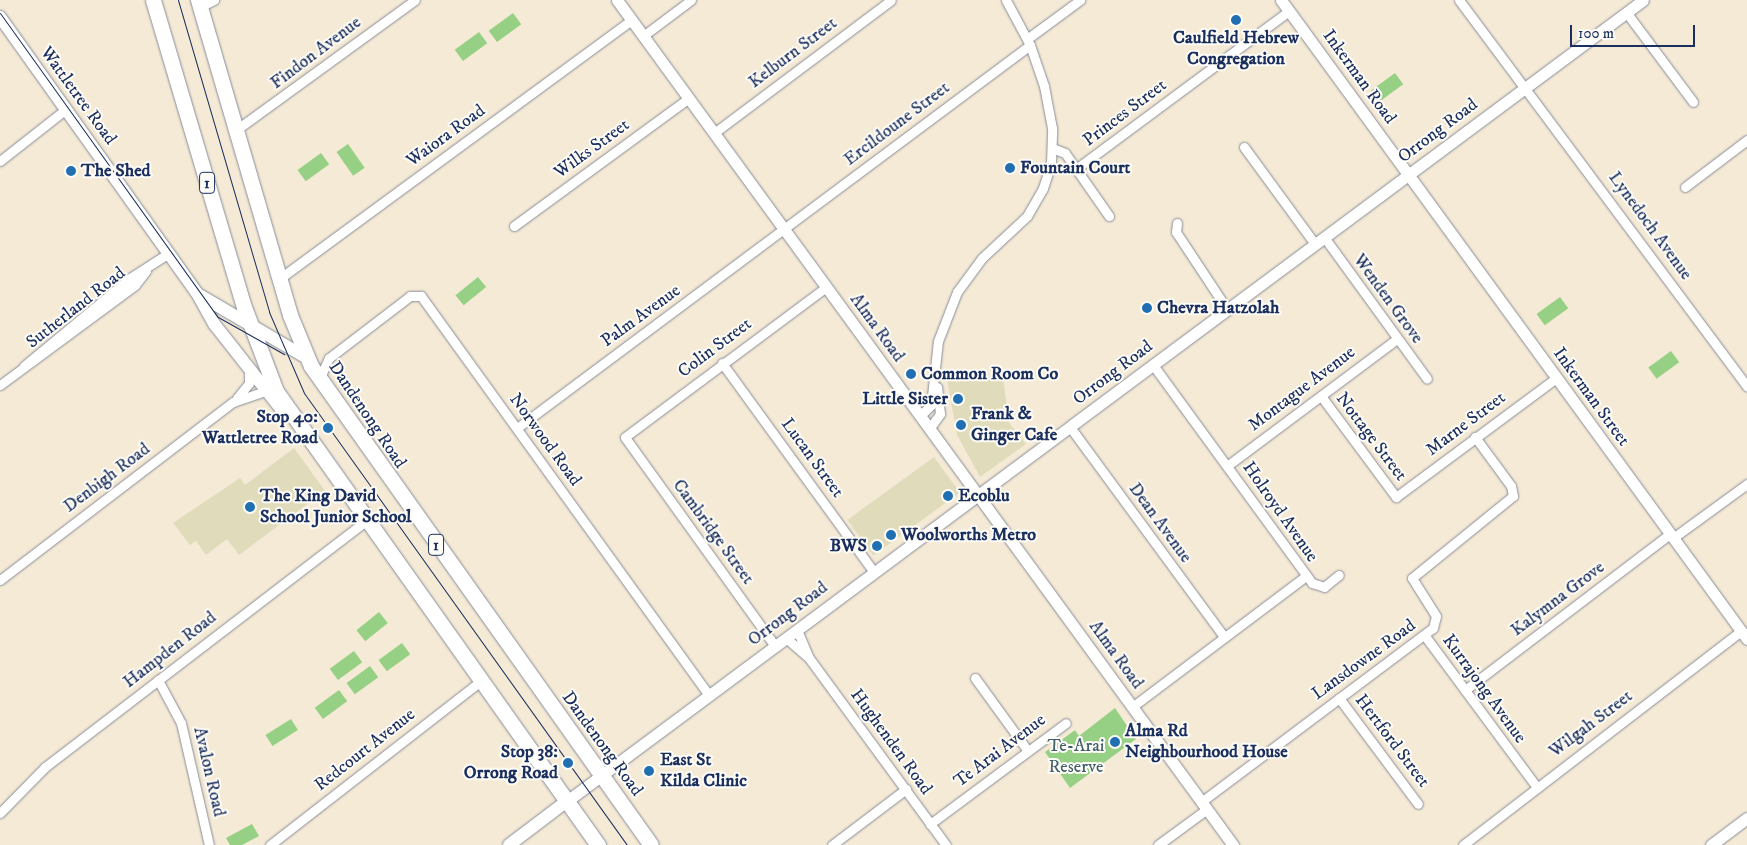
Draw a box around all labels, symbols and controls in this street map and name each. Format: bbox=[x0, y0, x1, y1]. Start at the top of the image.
street label: Findon Avenue bbox=[266, 12, 366, 94]
street label: Kelburn Street bbox=[745, 13, 841, 93]
marker: Caulfield Hebrew Congregation bbox=[1230, 14, 1242, 26]
scale bar bbox=[1572, 15, 1697, 47]
text: 100 m bbox=[1578, 24, 1614, 43]
street label: Inkerman Road bbox=[1318, 26, 1400, 128]
place label: Caulfield Hebrew Congregation bbox=[1173, 28, 1299, 70]
street label: Wattletree Road bbox=[35, 43, 121, 149]
street label: Princes Street bbox=[1079, 75, 1171, 151]
street label: Ercildoune Street bbox=[840, 77, 954, 171]
street label: Orrong Road bbox=[1394, 94, 1482, 168]
street label: Waiora Road bbox=[402, 100, 490, 172]
street label: Wilks Street bbox=[550, 114, 634, 184]
place label: Fountain Court bbox=[1020, 157, 1130, 179]
place label: The Shed bbox=[81, 160, 151, 182]
marker: Fountain Court bbox=[1004, 162, 1016, 174]
marker: The Shed bbox=[65, 165, 77, 177]
street label: Lynedoch Avenue bbox=[1603, 168, 1697, 284]
road number: 1 bbox=[198, 170, 216, 197]
street label: Wenden Grove bbox=[1348, 250, 1428, 348]
street label: Sutherland Road bbox=[22, 263, 130, 353]
street label: Palm Avenue bbox=[597, 280, 685, 352]
street label: Alma Road bbox=[845, 290, 909, 366]
place label: Chevra Hatzolah bbox=[1157, 297, 1279, 319]
marker: Chevra Hatzolah bbox=[1141, 302, 1153, 314]
street label: Colin Street bbox=[674, 313, 756, 383]
street label: Orrong Road bbox=[1069, 336, 1157, 410]
street label: Montague Avenue bbox=[1244, 342, 1360, 436]
street label: Inkerman Street bbox=[1548, 343, 1634, 451]
street label: Dandenong Road bbox=[323, 357, 411, 473]
place label: Common Room Co bbox=[921, 363, 1058, 385]
marker: Common Room Co bbox=[905, 368, 917, 380]
street label: Marne Street bbox=[1422, 387, 1510, 461]
place label: Little Sister bbox=[862, 388, 948, 410]
street label: Nottage Street bbox=[1331, 389, 1411, 485]
street label: Norwood Road bbox=[504, 390, 586, 490]
marker: Little Sister bbox=[952, 393, 964, 405]
place label: Frank & Ginger Cafe bbox=[971, 404, 1057, 446]
place label: Stop 40: Wattletree Road bbox=[202, 407, 318, 449]
street label: Lucan Street bbox=[776, 414, 848, 502]
marker: Frank & Ginger Cafe bbox=[955, 419, 967, 431]
marker: Stop 40: Wattletree Road bbox=[322, 422, 334, 434]
street label: Denbigh Road bbox=[60, 438, 154, 518]
street label: Holroyd Avenue bbox=[1237, 458, 1323, 566]
street label: Cambridge Street bbox=[668, 475, 758, 589]
street label: Dean Avenue bbox=[1124, 479, 1196, 567]
place label: Ecoblu bbox=[958, 485, 1010, 507]
place label: The King David School Junior School bbox=[260, 486, 411, 528]
marker: Ecoblu bbox=[942, 490, 954, 502]
marker: The King David School Junior School bbox=[244, 501, 256, 513]
place label: Woolworths Metro bbox=[901, 524, 1036, 546]
marker: Woolworths Metro bbox=[885, 529, 897, 541]
road number: 1 bbox=[427, 532, 445, 558]
place label: BWS bbox=[830, 535, 867, 557]
marker: BWS bbox=[871, 540, 883, 552]
street label: Kalymna Grove bbox=[1507, 557, 1609, 641]
street label: Orrong Road bbox=[744, 577, 832, 651]
street label: Hampden Road bbox=[119, 607, 221, 693]
street label: Lansdowne Road bbox=[1308, 615, 1420, 705]
street label: Alma Road bbox=[1084, 617, 1148, 693]
street label: Kurrajong Avenue bbox=[1437, 630, 1531, 748]
street label: Hughenden Road bbox=[845, 685, 937, 799]
street label: Wilgah Street bbox=[1545, 686, 1637, 762]
street label: Dandenong Road bbox=[557, 687, 647, 801]
street label: Hertford Street bbox=[1350, 690, 1434, 792]
street label: Redcourt Avenue bbox=[310, 704, 420, 796]
street label: Te Arai Avenue bbox=[950, 709, 1050, 793]
place label: Alma Rd Neighbourhood House bbox=[1125, 721, 1288, 764]
street label: Avalon Road bbox=[188, 725, 230, 819]
park label: Te-Arai Reserve bbox=[1047, 736, 1105, 779]
marker: Alma Rd Neighbourhood House bbox=[1109, 736, 1121, 748]
place label: Stop 38: Orrong Road bbox=[464, 742, 558, 784]
place label: East St Kilda Clinic bbox=[660, 750, 747, 792]
marker: Stop 38: Orrong Road bbox=[562, 757, 574, 769]
marker: East St Kilda Clinic bbox=[642, 764, 656, 778]

